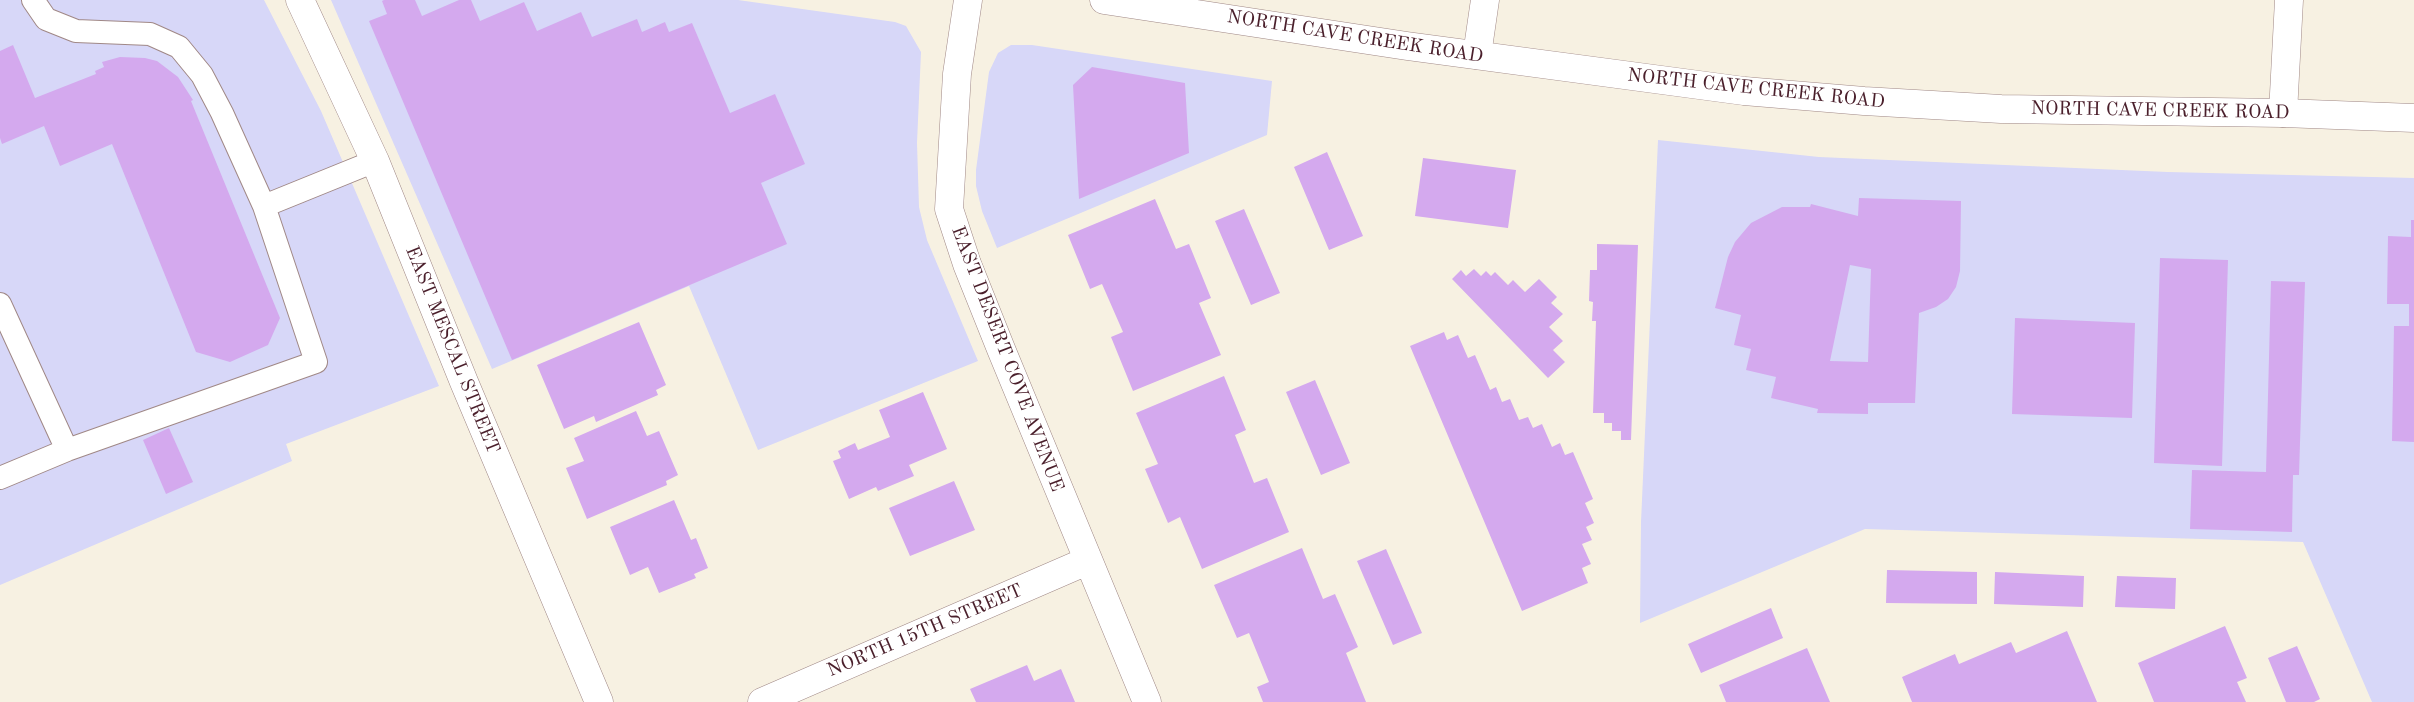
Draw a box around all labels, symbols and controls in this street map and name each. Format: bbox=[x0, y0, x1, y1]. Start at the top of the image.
street label: NORTH CAVE CREEK ROAD bbox=[1225, 5, 1485, 69]
street label: NORTH CAVE CREEK ROAD bbox=[1626, 64, 1886, 114]
street label: NORTH CAVE CREEK ROAD bbox=[2030, 97, 2290, 125]
street label: EAST DESERT COVE AVENUE bbox=[946, 223, 1068, 495]
street label: EAST MESCAL STREET bbox=[400, 243, 504, 457]
street label: NORTH 15TH STREET bbox=[824, 579, 1026, 683]

